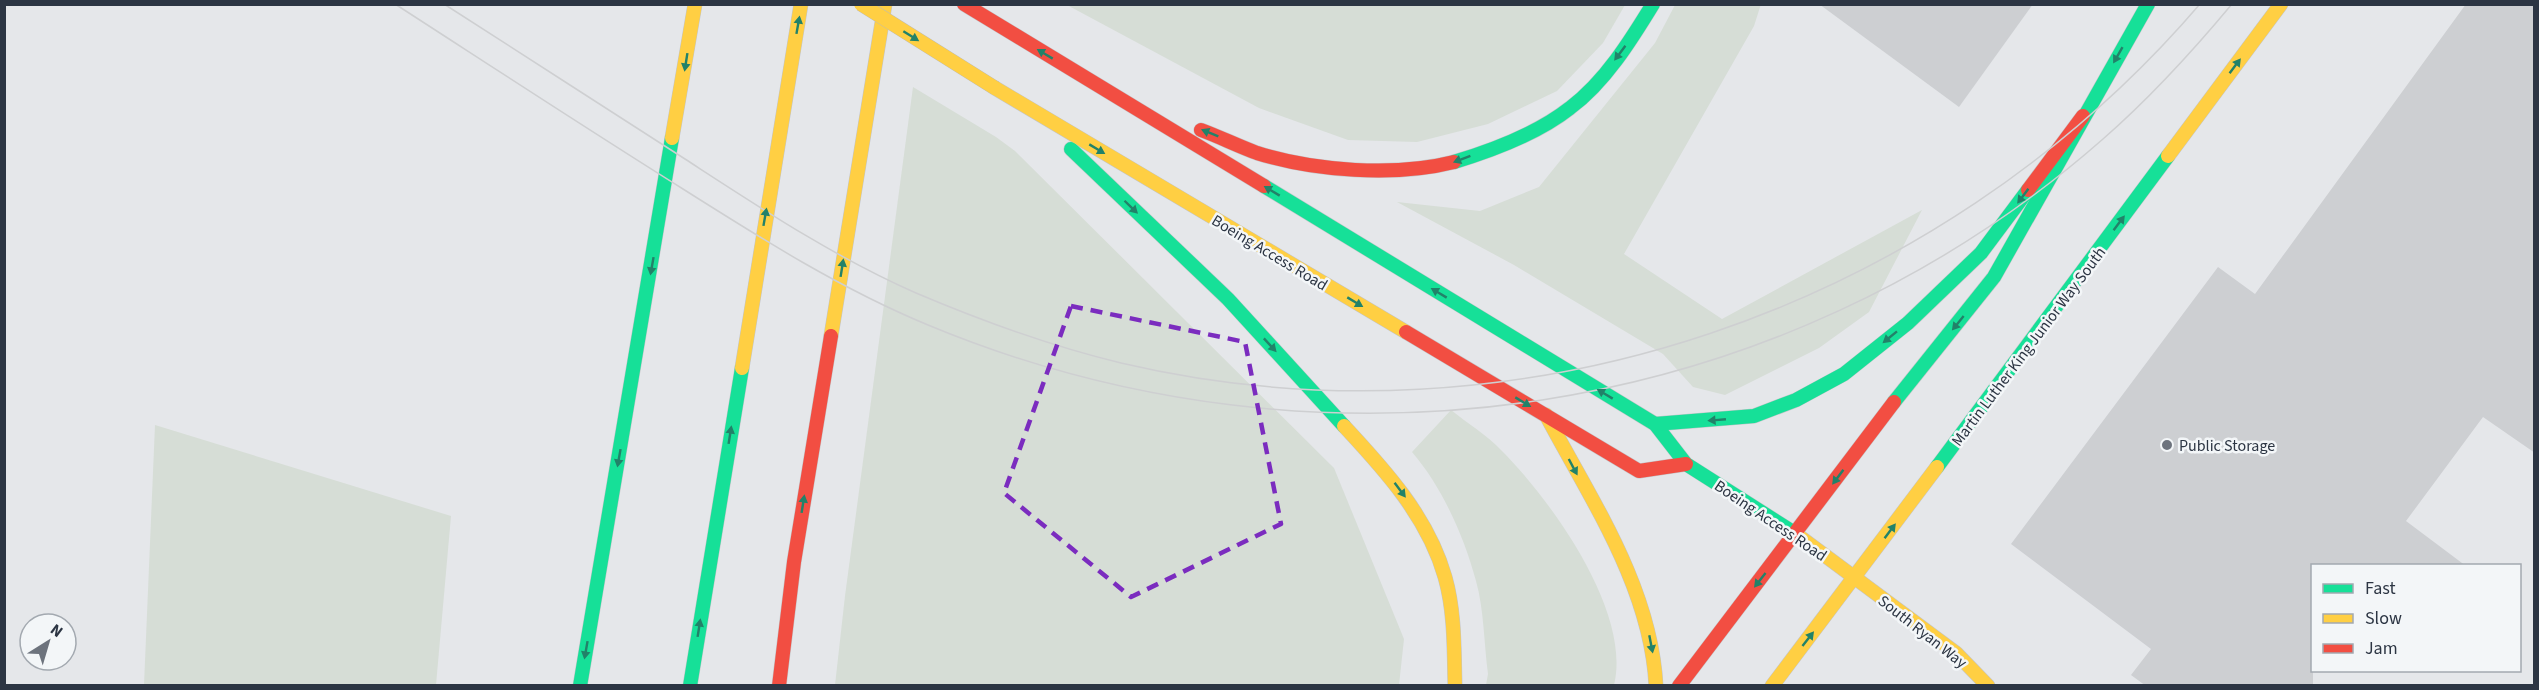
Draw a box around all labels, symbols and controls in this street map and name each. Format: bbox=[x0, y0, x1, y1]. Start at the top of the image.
one-way arrow bbox=[794, 16, 803, 35]
one-way arrow bbox=[903, 30, 919, 41]
one-way arrow bbox=[1613, 45, 1626, 61]
one-way arrow bbox=[2113, 47, 2124, 63]
one-way arrow bbox=[1037, 48, 1053, 59]
one-way arrow bbox=[681, 53, 690, 72]
one-way arrow bbox=[2229, 59, 2241, 74]
one-way arrow bbox=[1201, 128, 1219, 138]
one-way arrow bbox=[1089, 144, 1106, 154]
one-way arrow bbox=[1452, 154, 1470, 164]
one-way arrow bbox=[1264, 186, 1280, 197]
one-way arrow bbox=[2018, 189, 2030, 204]
one-way arrow bbox=[1124, 200, 1139, 214]
one-way arrow bbox=[761, 208, 770, 227]
street label: Boeing Access Road bbox=[1207, 210, 1331, 296]
one-way arrow bbox=[2113, 215, 2125, 231]
street label: Martin Luther King Junior Way South bbox=[1946, 242, 2111, 451]
one-way arrow bbox=[648, 257, 657, 276]
one-way arrow bbox=[838, 258, 847, 277]
one-way arrow bbox=[1431, 287, 1447, 298]
one-way arrow bbox=[1347, 297, 1363, 308]
one-way arrow bbox=[1952, 315, 1964, 330]
one-way arrow bbox=[1882, 331, 1898, 344]
one-way arrow bbox=[1262, 337, 1276, 351]
one-way arrow bbox=[1597, 389, 1613, 400]
one-way arrow bbox=[1515, 396, 1531, 407]
one-way arrow bbox=[1708, 415, 1727, 424]
one-way arrow bbox=[726, 426, 735, 445]
place label: Public Storage bbox=[2179, 435, 2275, 457]
marker: Public Storage bbox=[2160, 438, 2174, 452]
one-way arrow bbox=[615, 449, 624, 468]
one-way arrow bbox=[1568, 459, 1578, 476]
one-way arrow bbox=[1832, 469, 1845, 485]
street label: Boeing Access Road bbox=[1710, 475, 1831, 567]
one-way arrow bbox=[1394, 481, 1406, 497]
one-way arrow bbox=[799, 495, 808, 514]
one-way arrow bbox=[1884, 524, 1896, 540]
legend bbox=[2311, 564, 2521, 672]
one-way arrow bbox=[1755, 573, 1767, 588]
text: Fast bbox=[2365, 576, 2396, 601]
street label: South Ryan Way bbox=[1873, 590, 1972, 674]
text: Slow bbox=[2365, 606, 2402, 631]
north arrow bbox=[18, 612, 78, 672]
one-way arrow bbox=[695, 618, 704, 637]
text: N bbox=[46, 619, 67, 643]
one-way arrow bbox=[1802, 632, 1814, 648]
one-way arrow bbox=[1647, 635, 1656, 654]
text: Jam bbox=[2365, 636, 2398, 661]
one-way arrow bbox=[582, 641, 591, 660]

